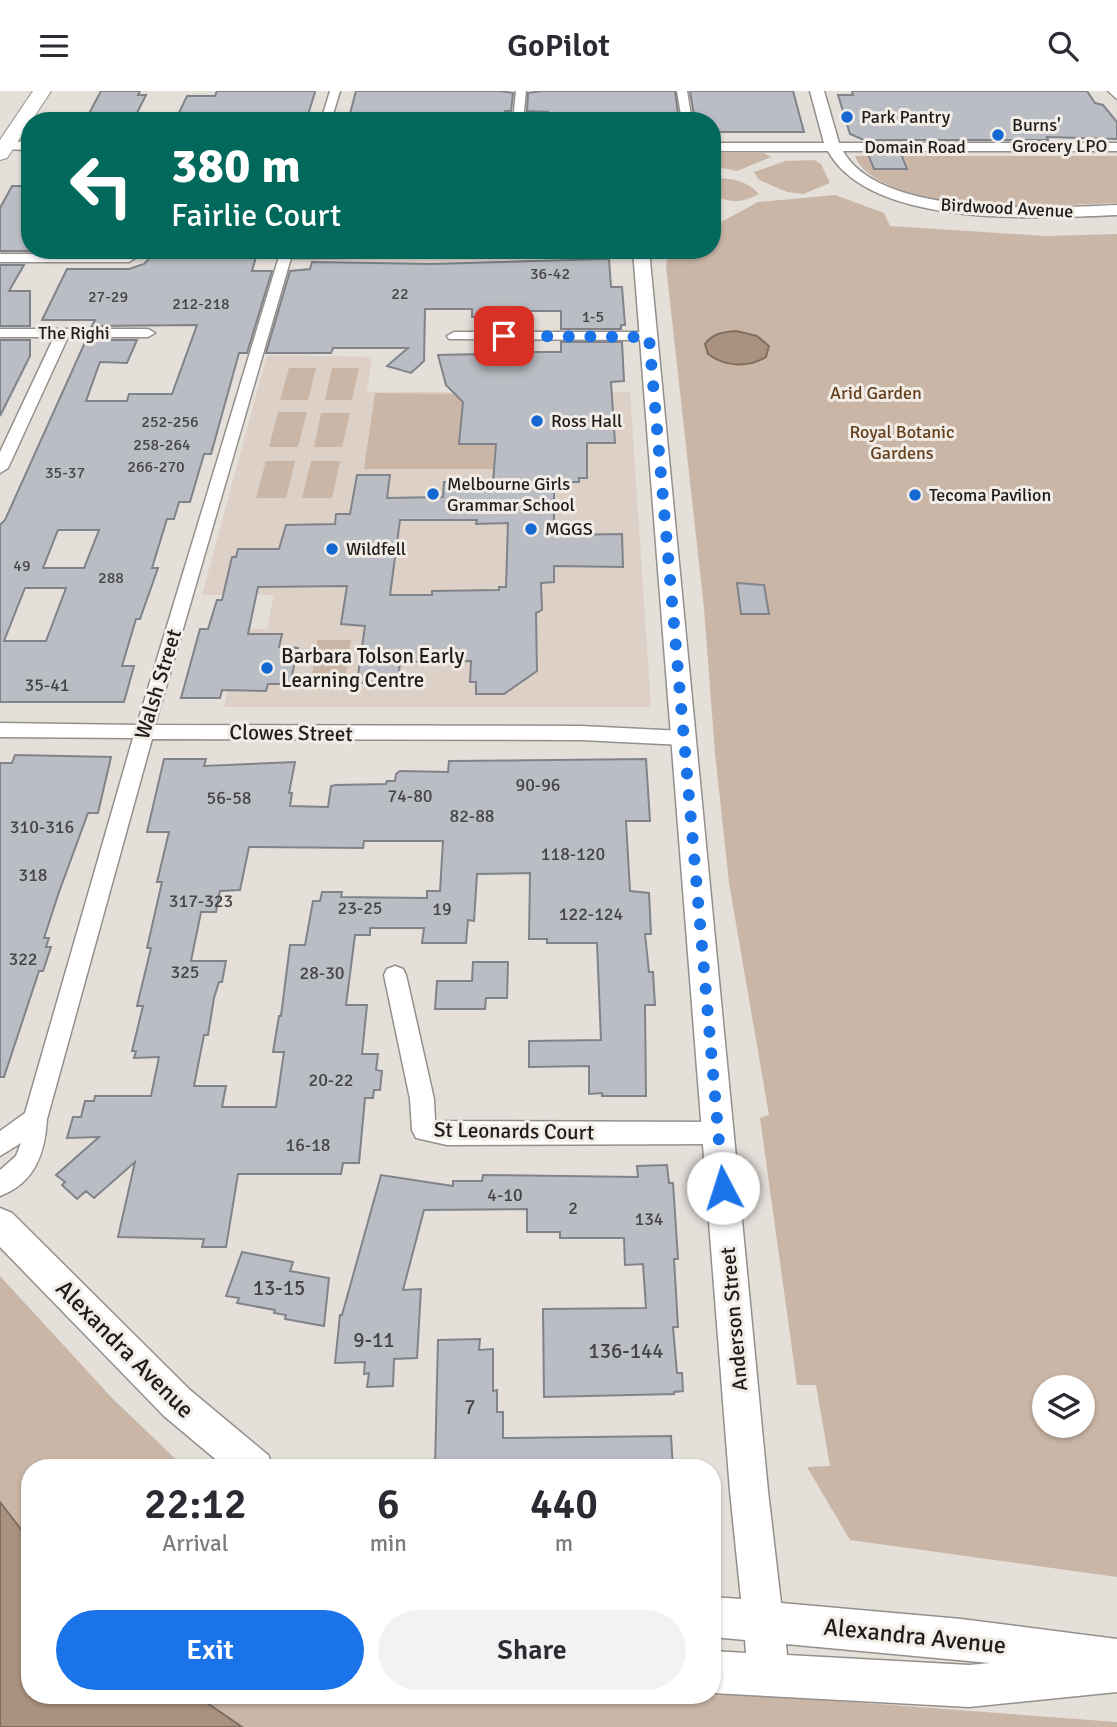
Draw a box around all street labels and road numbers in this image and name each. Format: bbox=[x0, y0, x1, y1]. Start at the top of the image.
street label: Domain Road bbox=[864, 136, 966, 158]
street label: Birdwood Avenue bbox=[940, 194, 1074, 222]
street label: The Righi bbox=[38, 322, 110, 344]
street label: Walsh Street bbox=[129, 626, 187, 742]
street label: Clowes Street bbox=[229, 719, 353, 747]
street label: St Leonards Court bbox=[434, 1117, 594, 1145]
street label: Anderson Street bbox=[715, 1246, 753, 1392]
street label: Alexandra Avenue bbox=[50, 1274, 200, 1424]
street label: Alexandra Avenue bbox=[822, 1612, 1008, 1660]

